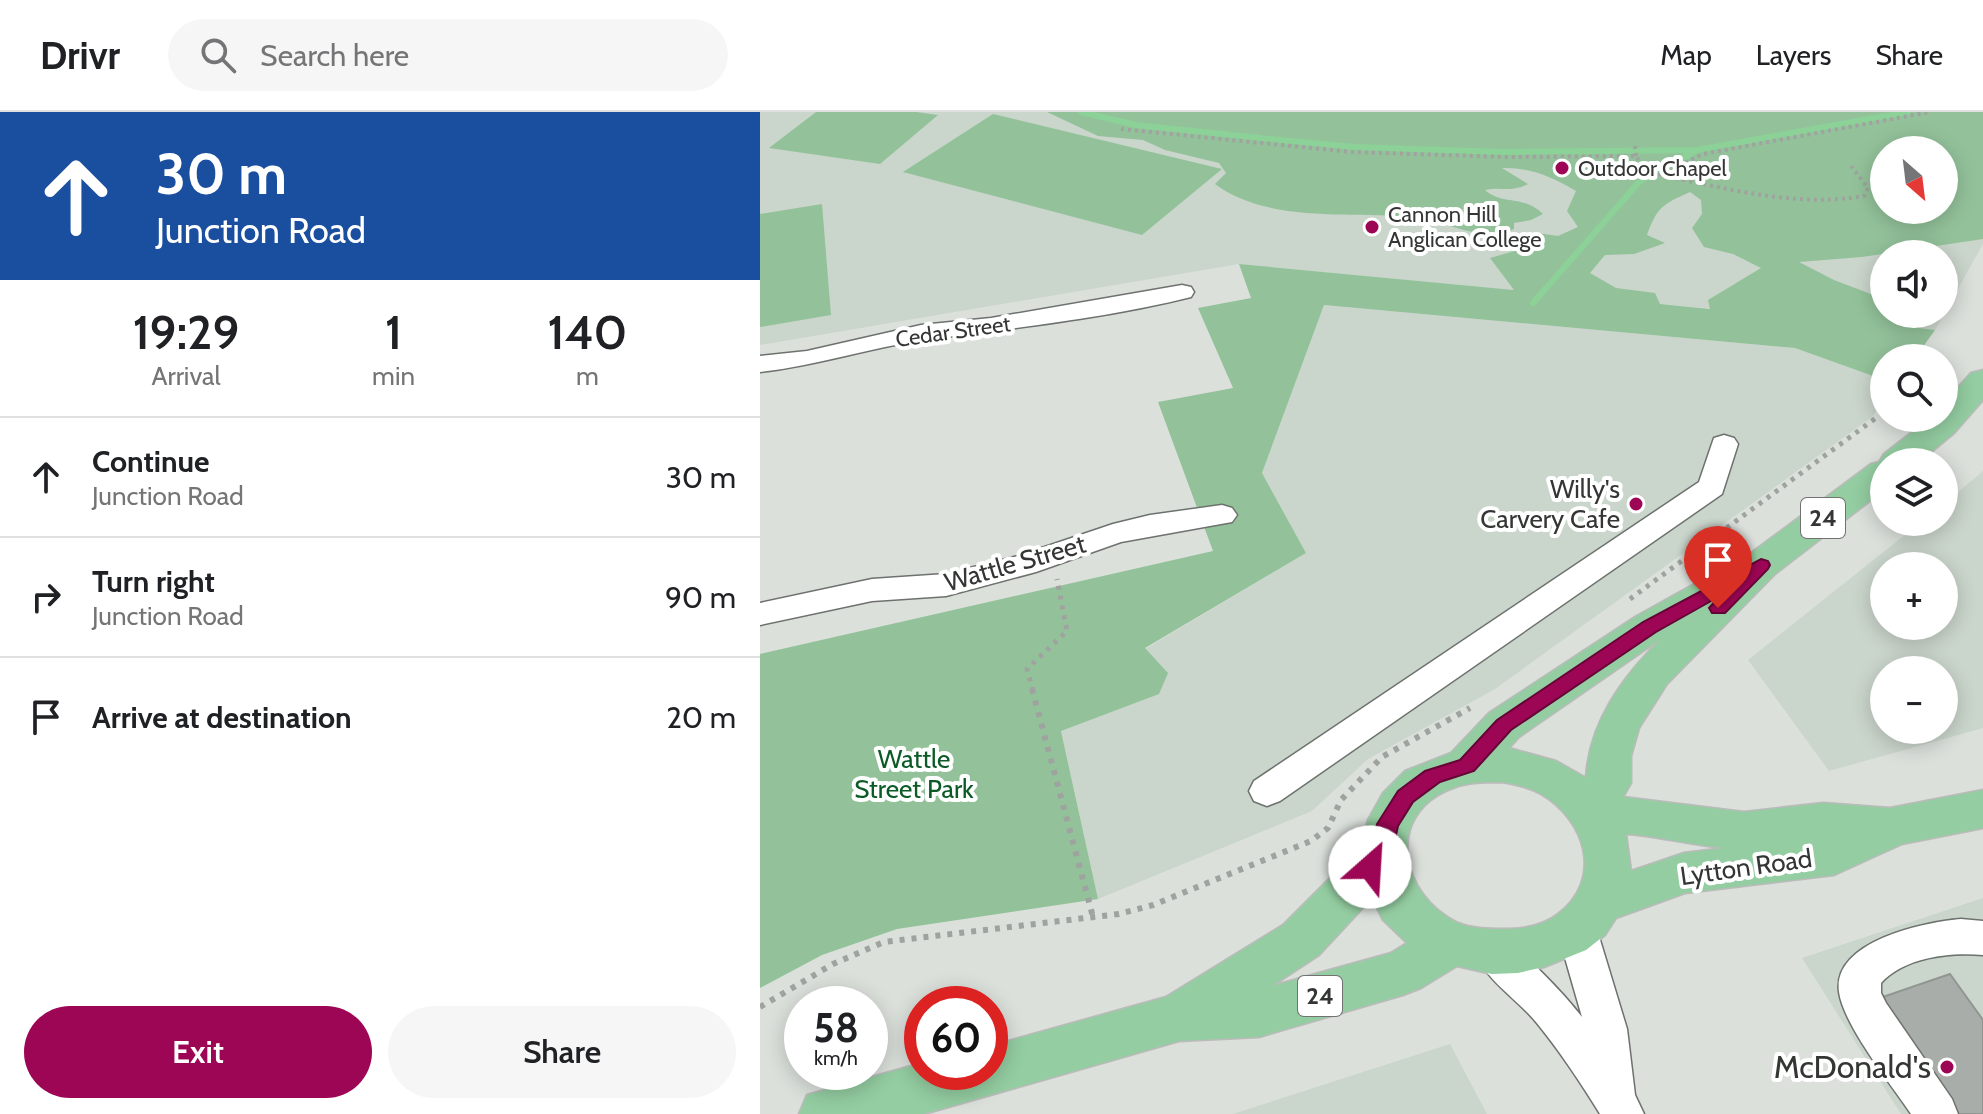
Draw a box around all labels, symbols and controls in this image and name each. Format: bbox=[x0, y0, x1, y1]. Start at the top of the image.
search box bbox=[168, 19, 728, 91]
text: Drivr bbox=[40, 32, 120, 79]
icon: search bbox=[196, 33, 240, 77]
text: Search here bbox=[260, 37, 409, 74]
text: Map bbox=[1660, 38, 1712, 72]
text: Layers bbox=[1756, 38, 1831, 72]
text: Share bbox=[1875, 38, 1943, 72]
north arrow bbox=[1870, 136, 1958, 224]
map controls bbox=[1870, 136, 1958, 744]
text: 30 m bbox=[156, 140, 287, 208]
icon: ahead bbox=[24, 144, 128, 248]
place label: Outdoor Chapel bbox=[1578, 155, 1728, 182]
marker: Outdoor Chapel bbox=[1553, 159, 1571, 177]
place label: Cannon Hill Anglican College bbox=[1388, 201, 1542, 253]
text: Junction Road bbox=[156, 208, 366, 252]
marker: Cannon Hill Anglican College bbox=[1363, 218, 1381, 236]
button: sound bbox=[1870, 240, 1958, 328]
text: 19:29 bbox=[133, 303, 239, 361]
text: 1 bbox=[385, 303, 402, 361]
text: 140 bbox=[548, 303, 627, 361]
street label: Cedar Street bbox=[894, 310, 1013, 353]
button: search bbox=[1870, 344, 1958, 432]
text: Arrival bbox=[151, 360, 221, 392]
text: min bbox=[372, 360, 415, 392]
text: m bbox=[576, 360, 599, 392]
text: Continue bbox=[92, 443, 209, 480]
button: layers bbox=[1870, 448, 1958, 536]
icon: ahead bbox=[24, 455, 68, 499]
text: 30 m bbox=[666, 459, 736, 496]
place label: Willy's Carvery Cafe bbox=[1480, 473, 1620, 535]
text: Junction Road bbox=[92, 480, 244, 512]
marker: Willy's Carvery Cafe bbox=[1627, 495, 1645, 513]
road number: 24 bbox=[1801, 498, 1845, 538]
pin bbox=[1684, 526, 1752, 608]
street label: Wattle Street bbox=[941, 528, 1089, 598]
icon: arrive bbox=[1696, 538, 1740, 582]
button: + bbox=[1870, 552, 1958, 640]
text: Turn right bbox=[92, 563, 215, 600]
icon: right bbox=[24, 575, 68, 619]
text: 90 m bbox=[665, 579, 736, 616]
text: Junction Road bbox=[92, 600, 244, 632]
button: − bbox=[1870, 656, 1958, 744]
icon: arrive bbox=[24, 695, 68, 739]
text: Arrive at destination bbox=[92, 699, 352, 736]
text: 20 m bbox=[666, 699, 736, 736]
park label: Wattle Street Park bbox=[854, 743, 974, 805]
position arrow bbox=[1328, 825, 1412, 909]
street label: Lytton Road bbox=[1678, 842, 1814, 892]
road number: 24 bbox=[1298, 976, 1342, 1016]
speed limit sign: 60 bbox=[904, 986, 1008, 1090]
text: 58 bbox=[813, 1003, 859, 1052]
button: Exit bbox=[24, 1006, 372, 1098]
button: Share bbox=[388, 1006, 736, 1098]
text: km/h bbox=[814, 1046, 858, 1070]
place label: McDonald's bbox=[1774, 1047, 1931, 1086]
marker: McDonald's bbox=[1938, 1058, 1956, 1076]

